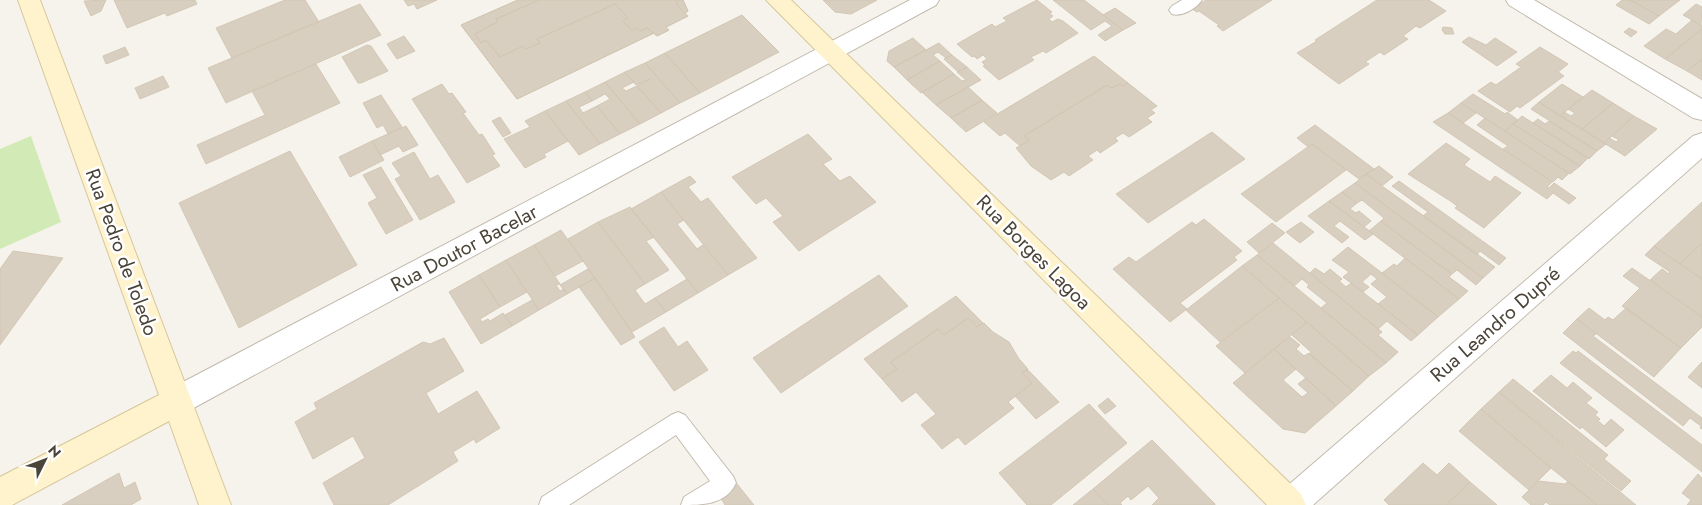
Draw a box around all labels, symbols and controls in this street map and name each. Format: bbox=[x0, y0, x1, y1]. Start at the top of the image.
street label: Rua Pedro de Toledo bbox=[78, 165, 165, 340]
street label: Rua Borges Lagoa bbox=[970, 188, 1098, 316]
street label: Rua Doutor Bacelar bbox=[386, 197, 543, 299]
street label: Rua Leandro Dupré bbox=[1424, 260, 1567, 389]
north arrow bbox=[20, 435, 70, 485]
text: N bbox=[44, 440, 66, 462]

